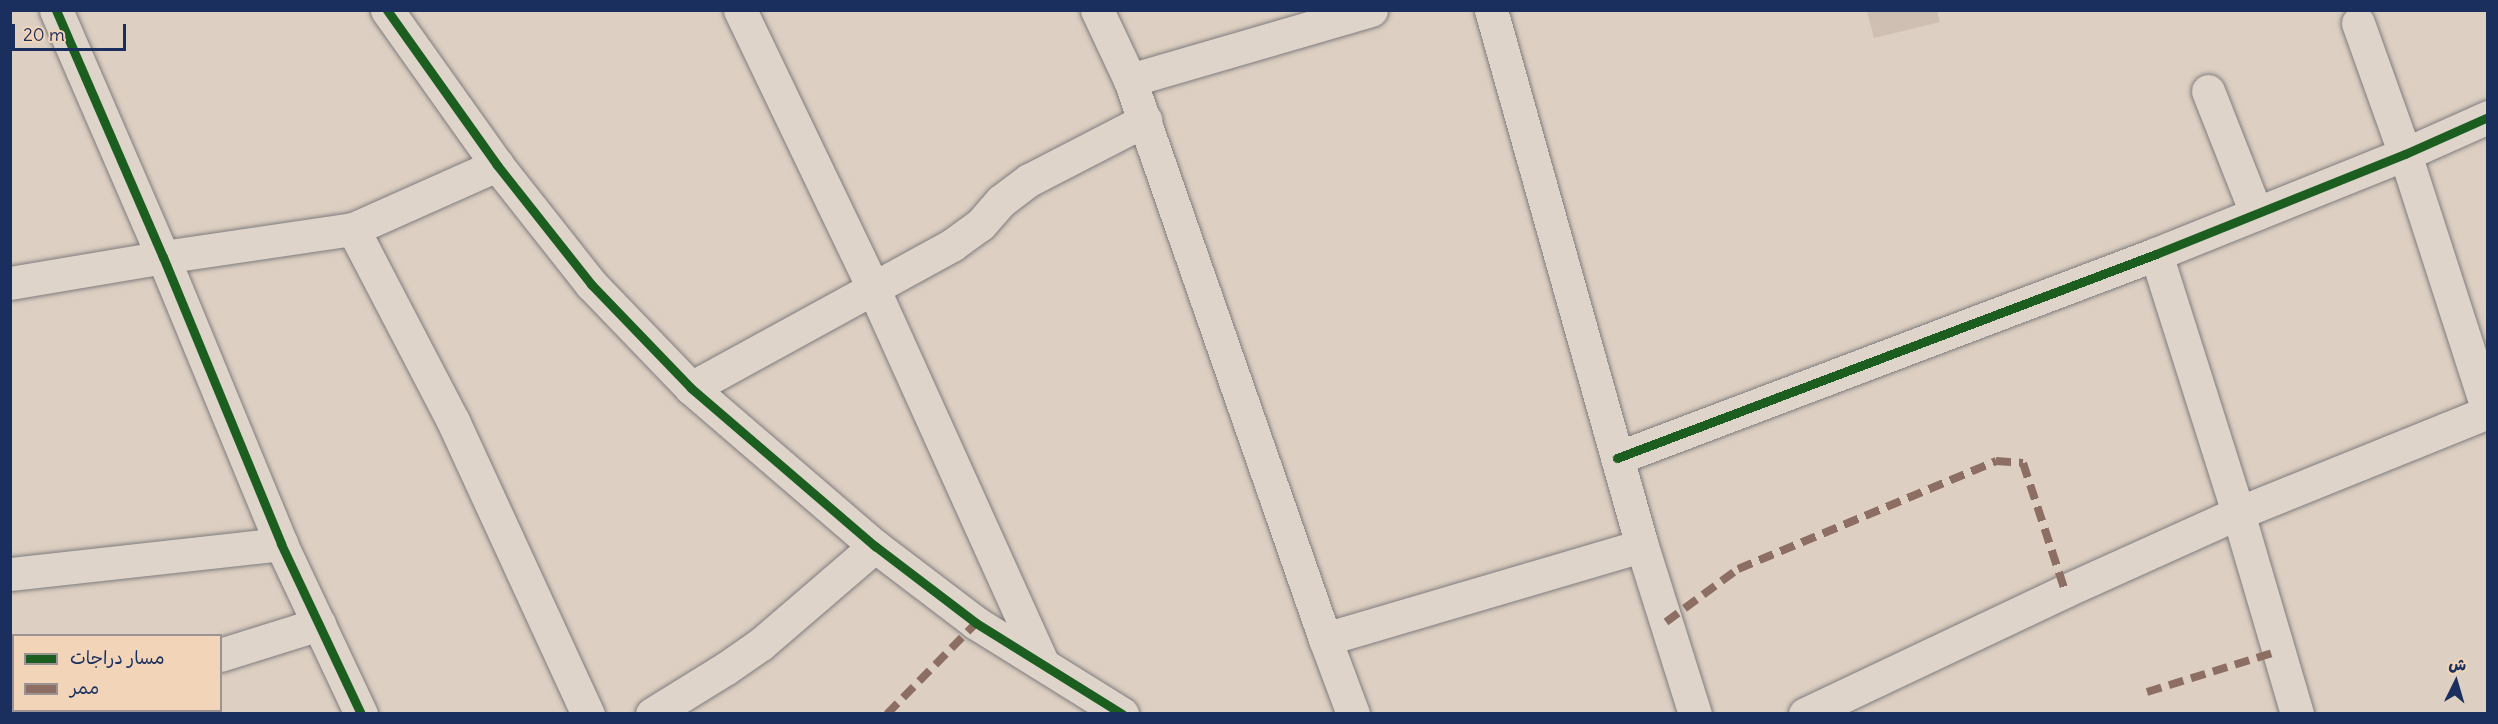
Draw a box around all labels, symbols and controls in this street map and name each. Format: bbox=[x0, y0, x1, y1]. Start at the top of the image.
scale bar bbox=[15, 12, 129, 50]
text: 20 m bbox=[23, 23, 65, 46]
legend bbox=[12, 634, 222, 712]
text: مسار دراجات bbox=[70, 646, 165, 669]
north arrow bbox=[2426, 652, 2486, 712]
text: ش bbox=[2448, 653, 2467, 675]
text: ممر bbox=[70, 676, 99, 699]

